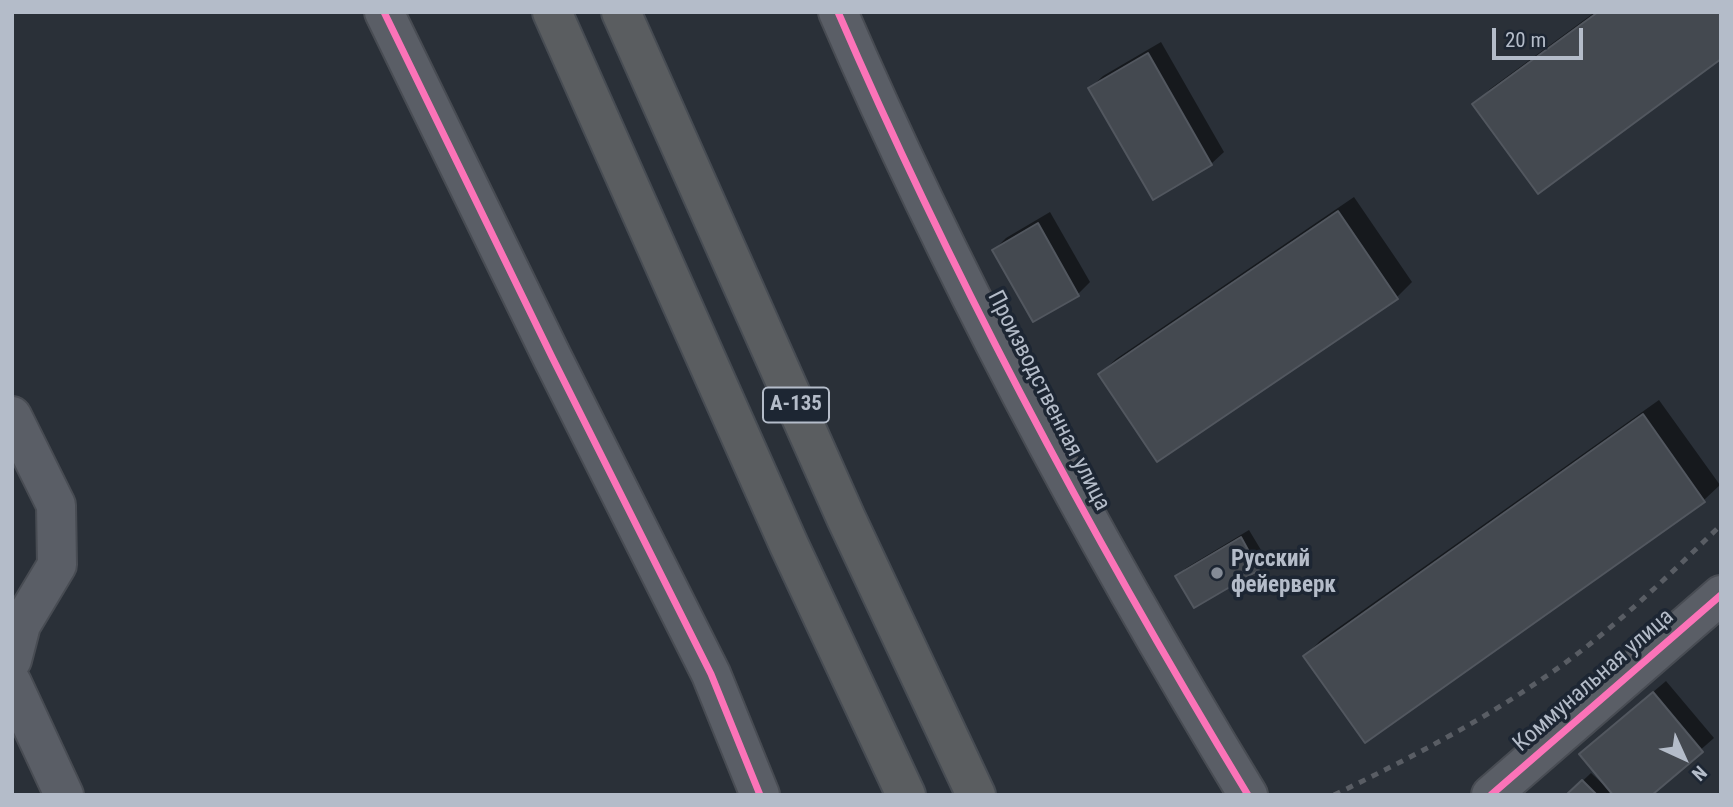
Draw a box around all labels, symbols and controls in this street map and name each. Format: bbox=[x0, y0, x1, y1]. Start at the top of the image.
scale bar bbox=[1495, 14, 1586, 58]
text: 20 m bbox=[1505, 28, 1546, 52]
street label: Производственная улица bbox=[981, 286, 1115, 516]
road number: А-135 bbox=[763, 388, 829, 422]
place label: Русский фейерверк bbox=[1231, 546, 1336, 600]
marker: Русский фейерверк bbox=[1209, 565, 1225, 581]
street label: Коммунальная улица bbox=[1508, 604, 1680, 758]
north arrow bbox=[1649, 723, 1719, 793]
text: N bbox=[1687, 761, 1711, 785]

